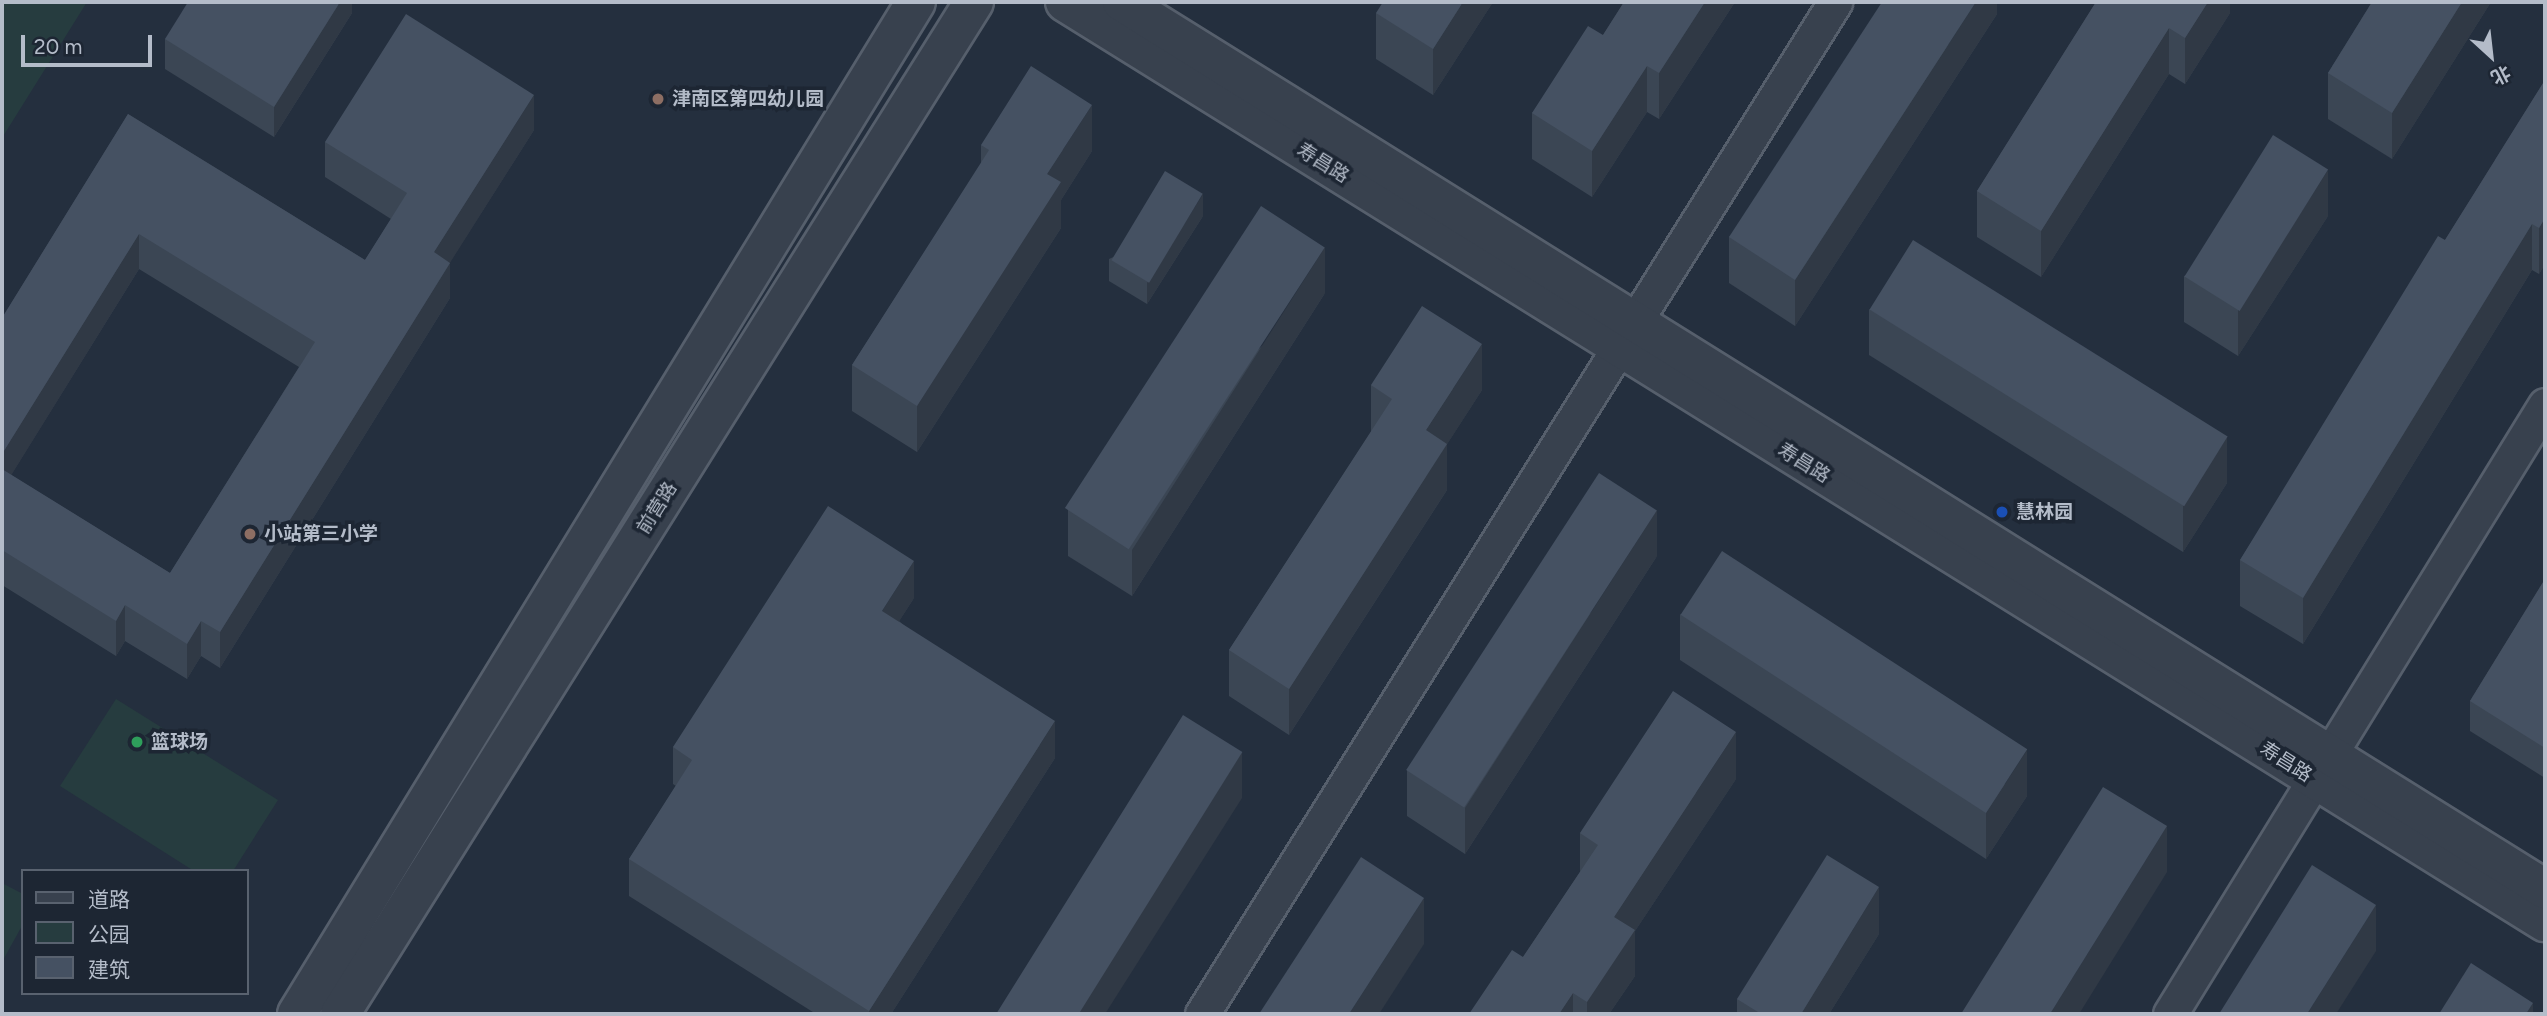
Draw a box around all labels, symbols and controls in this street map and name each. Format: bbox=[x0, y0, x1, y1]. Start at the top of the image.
scale bar bbox=[24, 21, 156, 65]
north arrow bbox=[2456, 21, 2526, 91]
text: 20 m bbox=[34, 34, 82, 59]
text: 北 bbox=[2487, 61, 2514, 90]
place label: 津南区第四幼儿园 bbox=[672, 88, 824, 110]
marker: 津南区第四幼儿园 bbox=[650, 91, 666, 107]
street label: 寿昌路 bbox=[1293, 138, 1353, 188]
street label: 寿昌路 bbox=[1774, 438, 1834, 488]
street label: 前营路 bbox=[632, 478, 682, 538]
place label: 慧林园 bbox=[2016, 501, 2073, 523]
marker: 慧林园 bbox=[1994, 504, 2010, 520]
place label: 小站第三小学 bbox=[264, 523, 378, 545]
marker: 小站第三小学 bbox=[242, 526, 258, 542]
place label: 篮球场 bbox=[151, 731, 208, 753]
marker: 篮球场 bbox=[129, 734, 145, 750]
street label: 寿昌路 bbox=[2256, 737, 2316, 787]
legend bbox=[21, 869, 248, 995]
text: 道路 bbox=[88, 887, 130, 912]
text: 公园 bbox=[88, 922, 130, 947]
text: 建筑 bbox=[88, 957, 130, 982]

